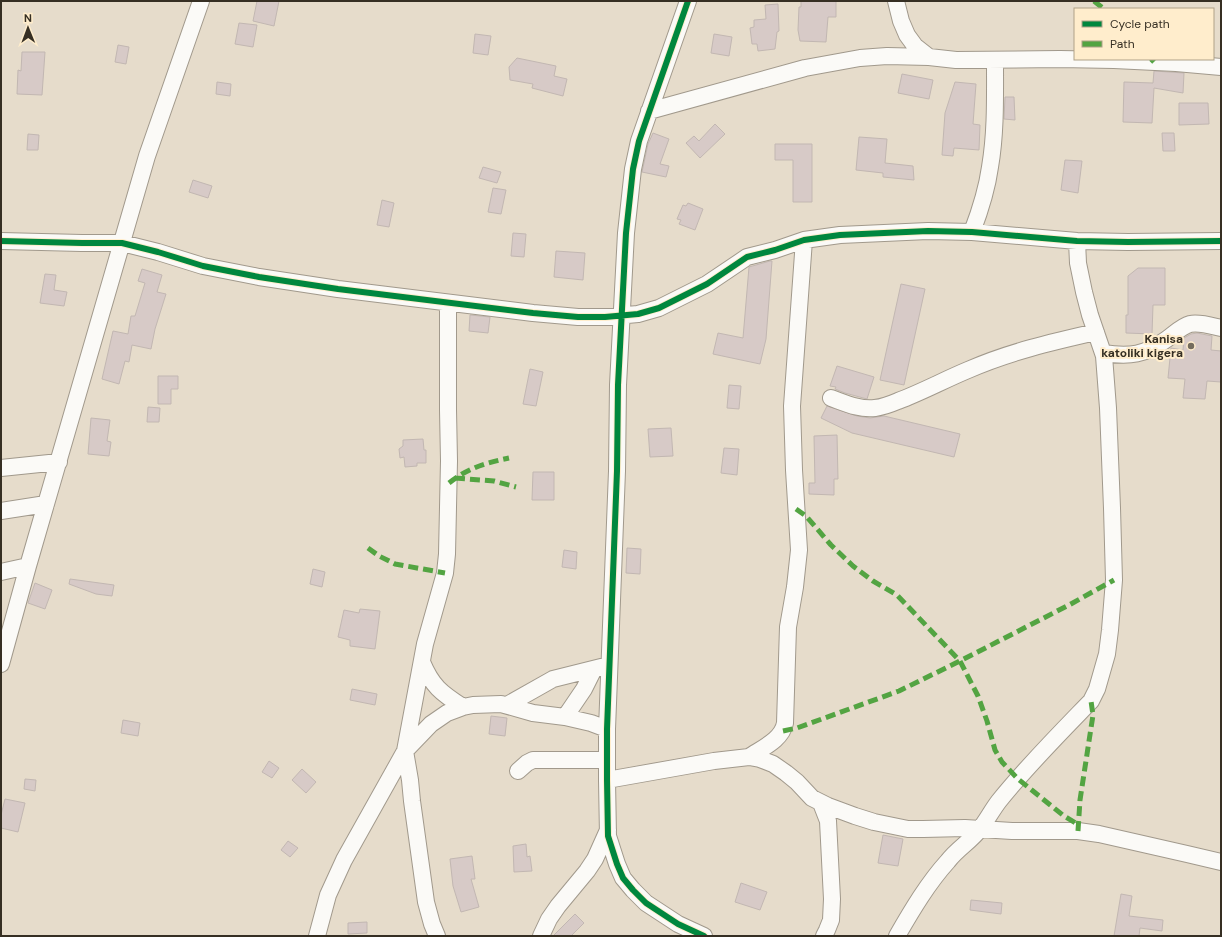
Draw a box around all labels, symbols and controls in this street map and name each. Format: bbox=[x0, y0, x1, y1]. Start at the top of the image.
north arrow bbox=[8, 8, 48, 48]
legend bbox=[1074, 8, 1214, 60]
text: N bbox=[24, 11, 32, 25]
text: Cycle path bbox=[1110, 16, 1170, 32]
text: Path bbox=[1110, 36, 1135, 52]
place label: Kanisa katoliki kigera bbox=[1101, 331, 1183, 361]
marker: Kanisa katoliki kigera bbox=[1186, 341, 1196, 351]

